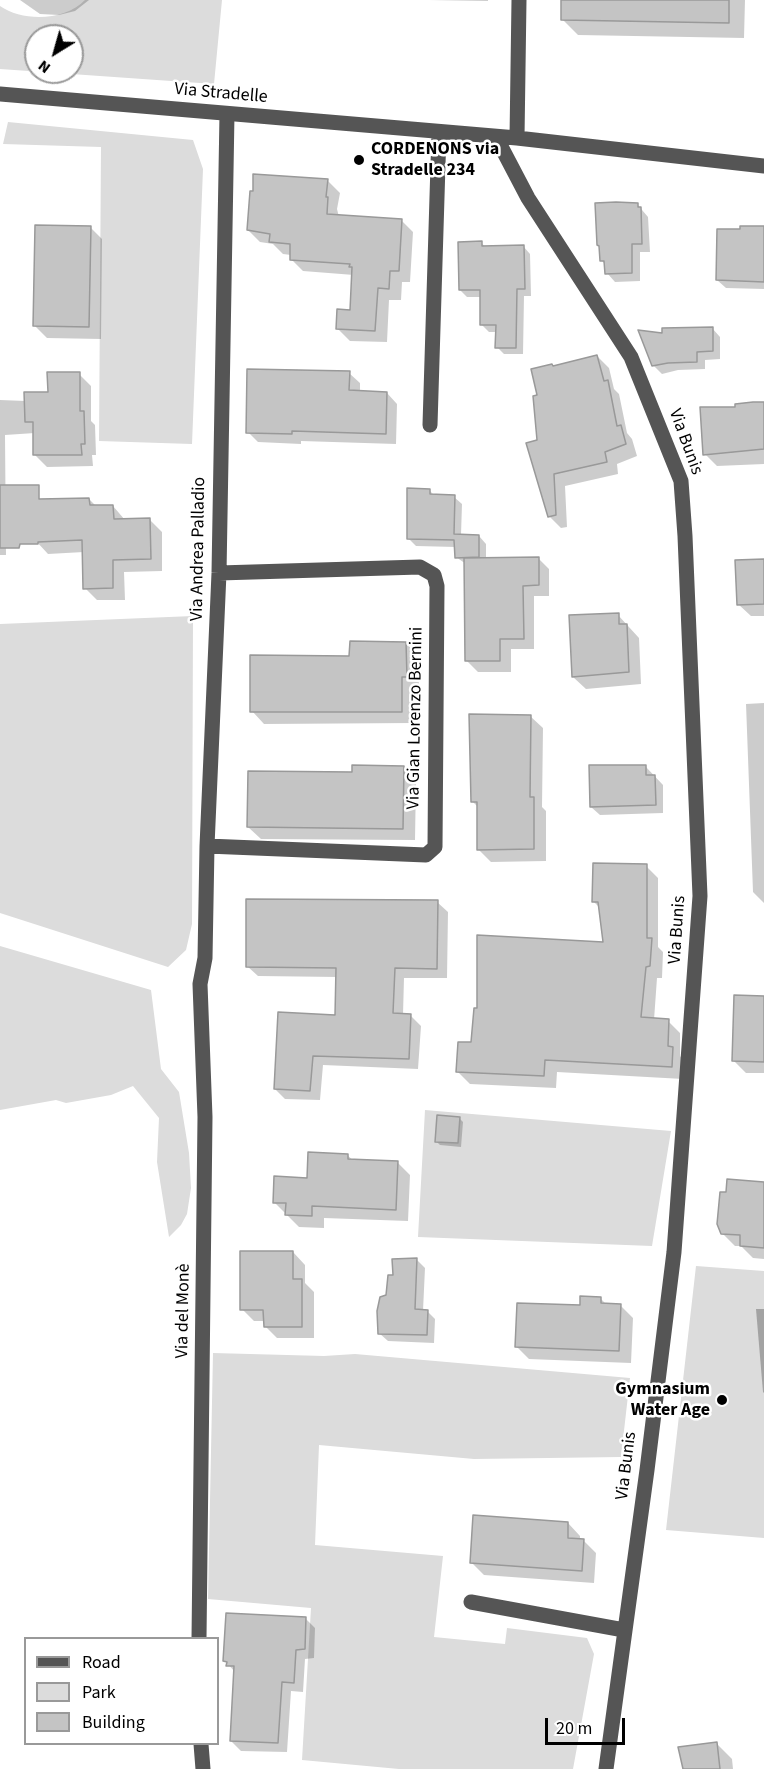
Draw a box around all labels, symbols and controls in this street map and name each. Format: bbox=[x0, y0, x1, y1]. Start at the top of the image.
north arrow bbox=[24, 24, 84, 84]
text: N bbox=[34, 55, 55, 79]
street label: Via Stradelle bbox=[173, 79, 269, 109]
place label: CORDENONS via Stradelle 234 bbox=[371, 139, 499, 182]
marker: CORDENONS via Stradelle 234 bbox=[352, 153, 366, 167]
street label: Via Bunis bbox=[663, 406, 707, 478]
street label: Via Andrea Palladio bbox=[187, 477, 211, 621]
street label: Via Gian Lorenzo Bernini bbox=[404, 626, 428, 810]
street label: Via Bunis bbox=[665, 895, 691, 965]
street label: Via del Monè bbox=[172, 1263, 196, 1359]
place label: Gymnasium Water Age bbox=[615, 1379, 710, 1422]
marker: Gymnasium Water Age bbox=[715, 1393, 729, 1407]
street label: Via Bunis bbox=[612, 1431, 642, 1501]
legend bbox=[24, 1637, 219, 1745]
text: Road bbox=[82, 1650, 121, 1675]
text: Park bbox=[82, 1680, 116, 1705]
scale bar bbox=[548, 1706, 628, 1744]
text: Building bbox=[82, 1710, 145, 1735]
text: 20 m bbox=[556, 1716, 592, 1741]

